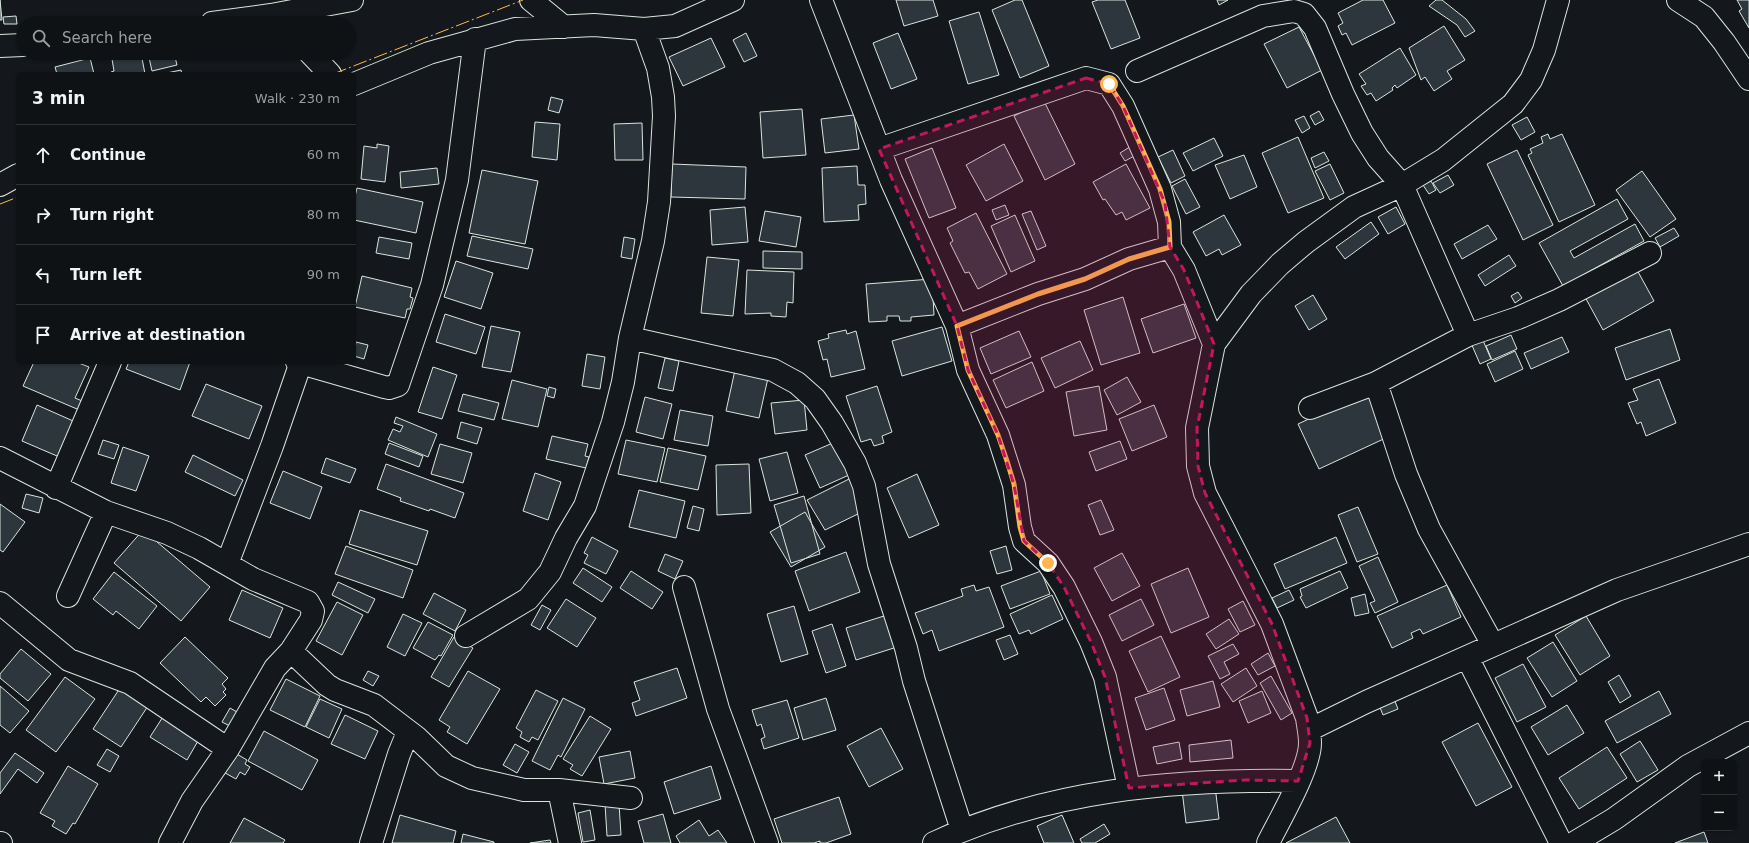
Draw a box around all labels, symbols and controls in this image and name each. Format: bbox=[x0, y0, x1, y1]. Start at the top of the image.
search box bbox=[16, 16, 356, 60]
icon: search bbox=[30, 27, 52, 49]
text: Search here bbox=[62, 29, 152, 47]
route start bbox=[1100, 75, 1118, 93]
text: 3 min bbox=[32, 88, 85, 108]
text: Walk · 230 m bbox=[255, 91, 340, 106]
icon: ahead bbox=[32, 144, 54, 166]
text: Continue bbox=[70, 146, 146, 164]
text: 60 m bbox=[307, 147, 340, 162]
icon: right bbox=[32, 204, 54, 226]
text: Turn right bbox=[70, 206, 154, 224]
text: 80 m bbox=[307, 207, 340, 222]
icon: left bbox=[32, 264, 54, 286]
text: Turn left bbox=[70, 266, 142, 284]
text: 90 m bbox=[307, 267, 340, 282]
icon: arrive bbox=[32, 324, 54, 346]
text: Arrive at destination bbox=[70, 326, 245, 344]
route end bbox=[1039, 554, 1057, 572]
map controls bbox=[1701, 759, 1737, 831]
button: + bbox=[1701, 759, 1737, 795]
button: − bbox=[1701, 795, 1737, 831]

